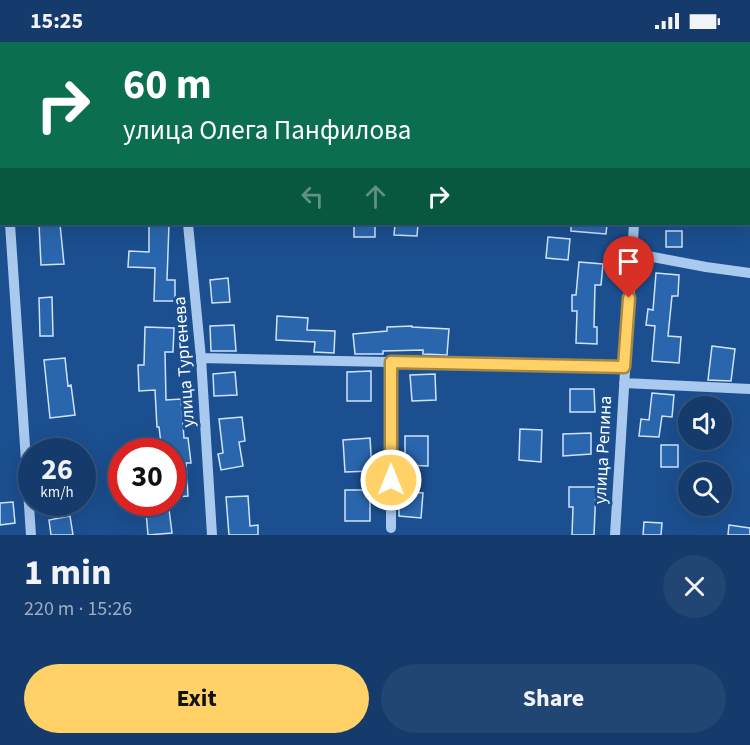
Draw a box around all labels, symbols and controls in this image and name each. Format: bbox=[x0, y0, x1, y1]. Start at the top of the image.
text: 15:25 bbox=[30, 5, 83, 37]
text: 60 m bbox=[123, 55, 212, 115]
icon: right bbox=[24, 66, 102, 144]
text: улица Олега Панфилова bbox=[123, 111, 411, 150]
icon: left bbox=[296, 180, 329, 213]
icon: ahead bbox=[359, 180, 392, 213]
icon: right bbox=[422, 180, 455, 213]
pin bbox=[603, 236, 654, 298]
icon: arrive bbox=[612, 245, 645, 278]
street label: улица Тургенева bbox=[167, 296, 201, 428]
street label: улица Репина bbox=[588, 395, 618, 505]
map controls bbox=[678, 396, 732, 516]
button: sound bbox=[678, 396, 732, 450]
speed limit sign: 30 bbox=[108, 438, 186, 516]
text: 26 bbox=[41, 448, 73, 491]
position arrow bbox=[359, 448, 423, 512]
button: search bbox=[678, 462, 732, 516]
text: km/h bbox=[40, 482, 74, 503]
text: 1 min bbox=[24, 547, 112, 598]
button: close bbox=[663, 555, 726, 618]
text: 220 m · 15:26 bbox=[24, 595, 132, 623]
button: Exit bbox=[24, 664, 369, 733]
button: Share bbox=[381, 664, 726, 733]

